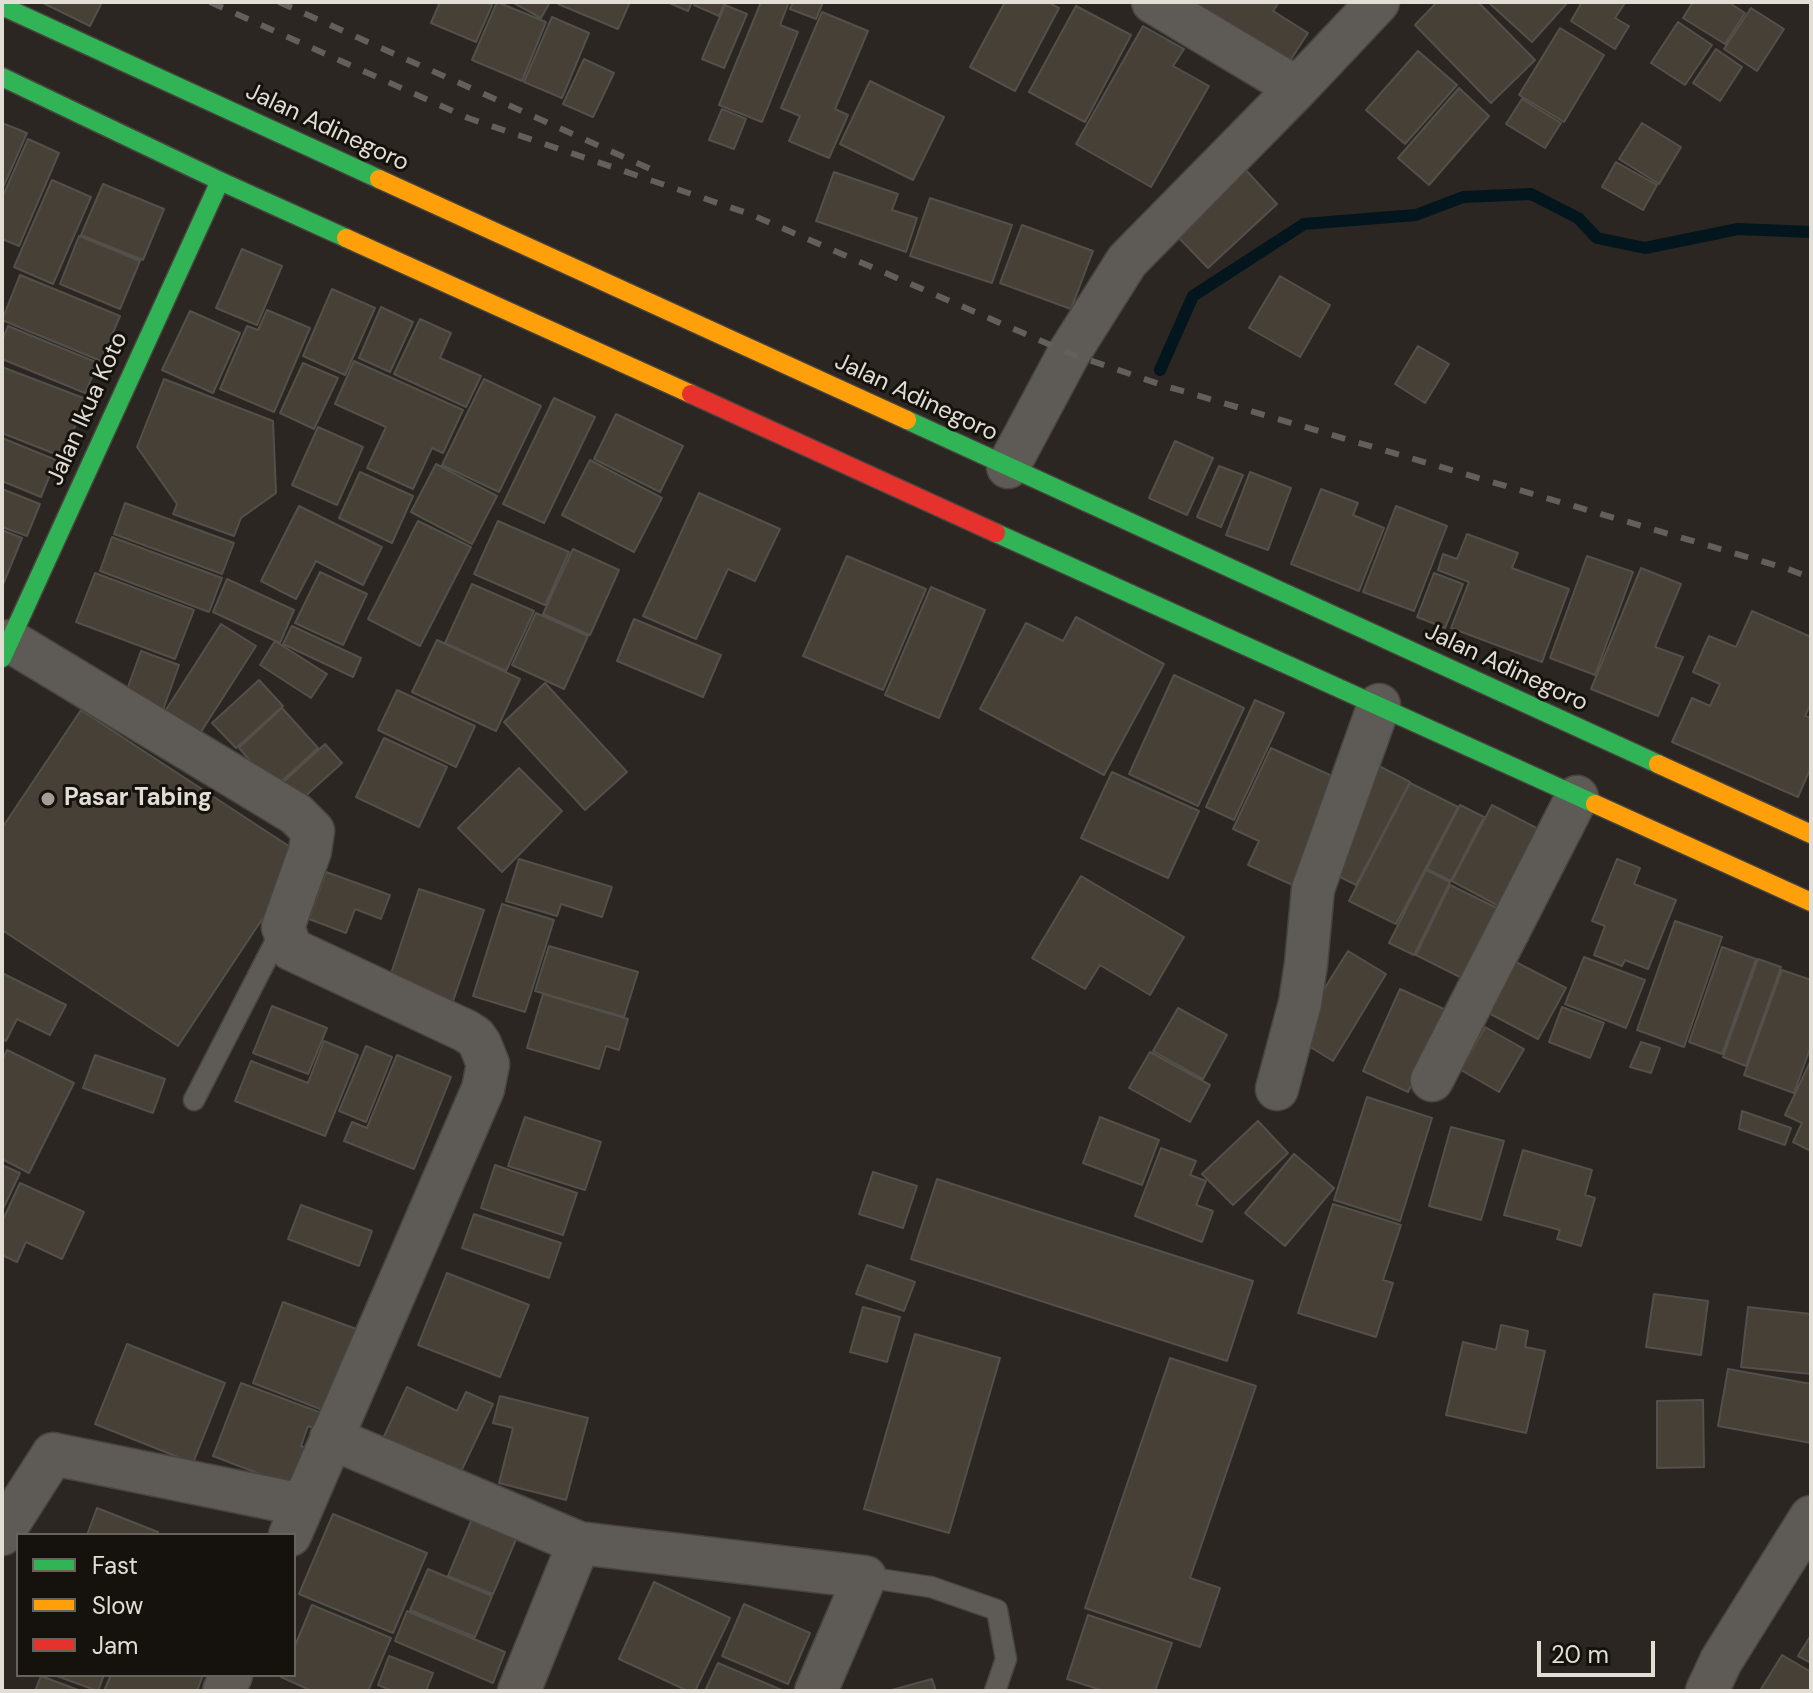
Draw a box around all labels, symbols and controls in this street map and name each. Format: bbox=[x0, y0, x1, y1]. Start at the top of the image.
street label: Jalan Adinegoro bbox=[241, 78, 413, 178]
street label: Jalan Ikua Koto bbox=[41, 328, 135, 490]
street label: Jalan Adinegoro bbox=[830, 348, 1002, 448]
street label: Jalan Adinegoro bbox=[1420, 618, 1592, 718]
place label: Pasar Tabing bbox=[64, 785, 212, 813]
marker: Pasar Tabing bbox=[39, 790, 57, 808]
legend bbox=[16, 1533, 296, 1677]
text: Fast bbox=[92, 1550, 138, 1581]
text: Slow bbox=[92, 1590, 143, 1621]
scale bar bbox=[1541, 1625, 1659, 1675]
text: Jam bbox=[92, 1630, 138, 1661]
text: 20 m bbox=[1551, 1639, 1609, 1670]

